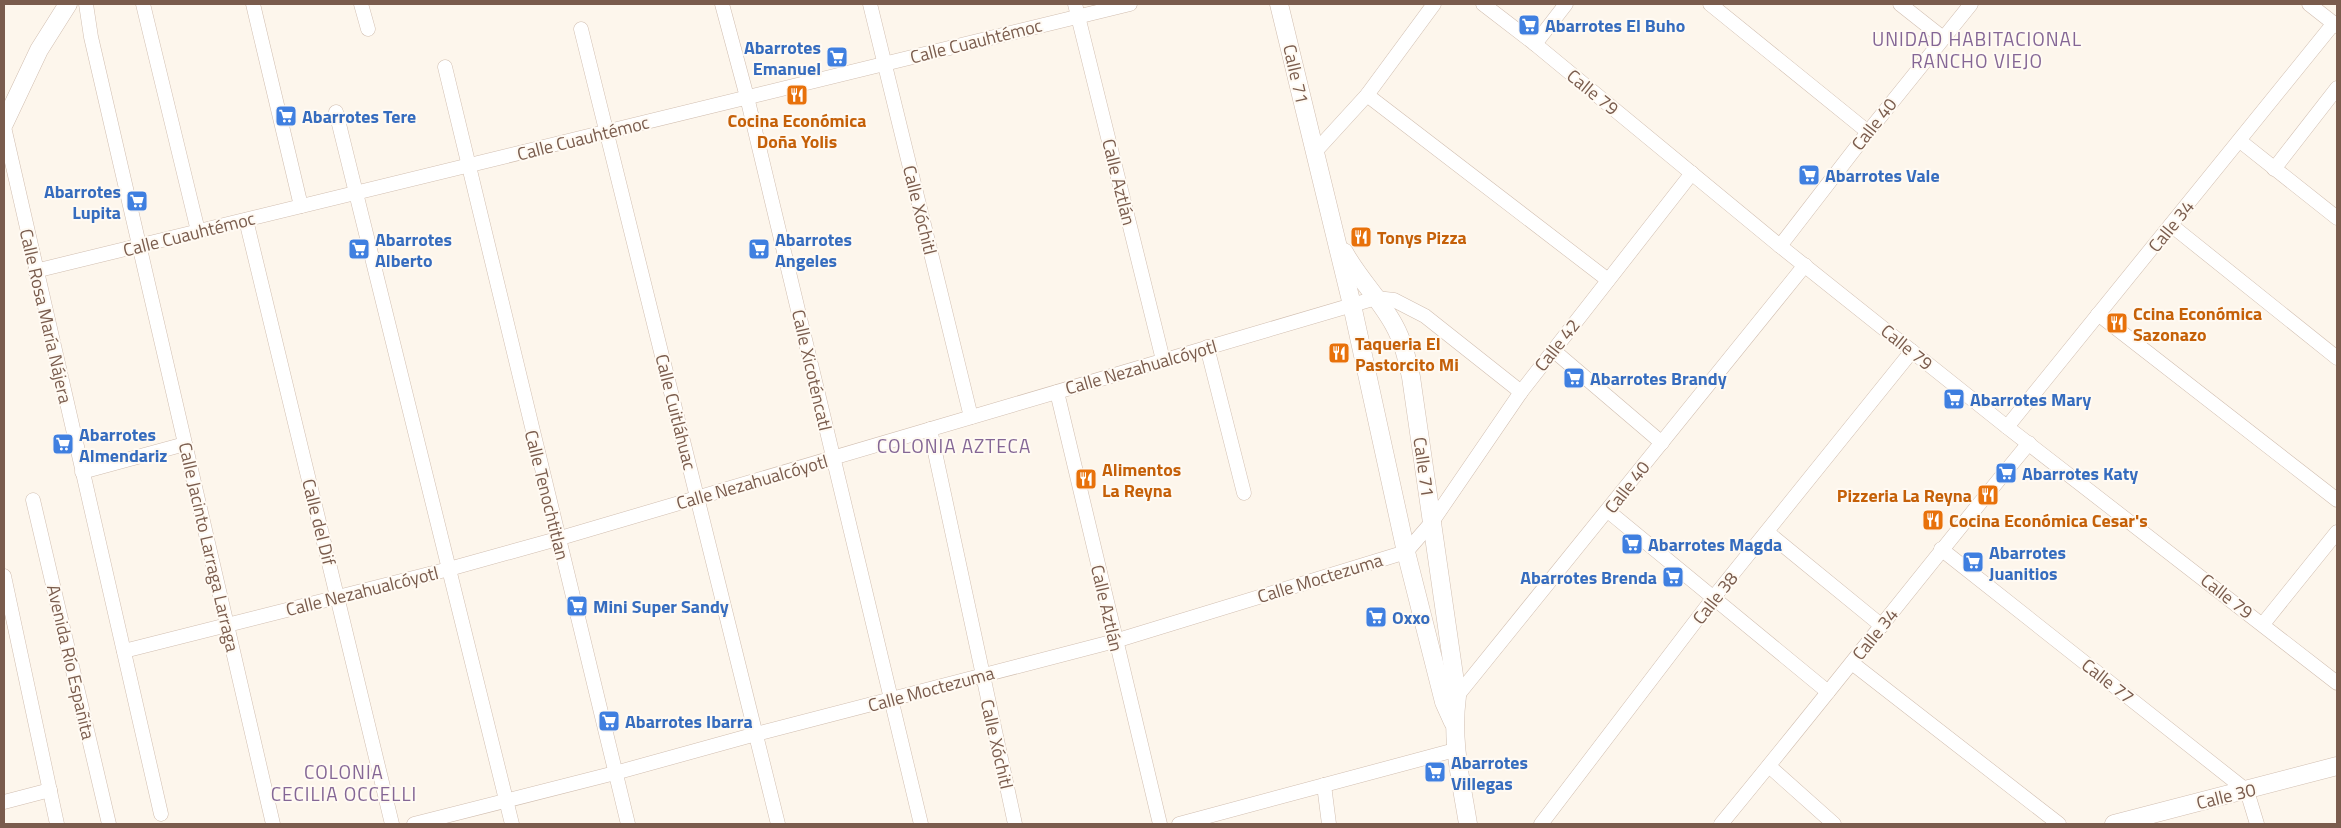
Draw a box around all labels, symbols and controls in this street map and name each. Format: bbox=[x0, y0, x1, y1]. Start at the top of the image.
street label: Calle Cuauhtémoc bbox=[907, 11, 1045, 70]
place label: Abarrotes El Buho bbox=[1545, 12, 1685, 39]
supermarket icon: Abarrotes El Buho bbox=[1517, 13, 1541, 37]
district label: UNIDAD HABITACIONAL RANCHO VIEJO bbox=[1872, 24, 2082, 75]
place label: Abarrotes Emanuel bbox=[744, 34, 821, 82]
street label: Calle 71 bbox=[1276, 42, 1316, 106]
supermarket icon: Abarrotes Emanuel bbox=[825, 45, 849, 69]
street label: Calle 79 bbox=[1561, 63, 1625, 121]
restaurant icon: Cocina Económica Doña Yolis bbox=[785, 83, 809, 107]
street label: Calle 40 bbox=[1845, 92, 1903, 156]
place label: Abarrotes Tere bbox=[302, 103, 416, 130]
supermarket icon: Abarrotes Tere bbox=[274, 104, 298, 128]
place label: Cocina Económica Doña Yolis bbox=[728, 107, 866, 155]
street label: Calle Cuauhtémoc bbox=[514, 108, 652, 167]
street label: Calle Aztlán bbox=[1095, 136, 1143, 228]
street label: Calle Xóchitl bbox=[896, 162, 944, 258]
place label: Abarrotes Vale bbox=[1825, 162, 1940, 189]
supermarket icon: Abarrotes Vale bbox=[1797, 163, 1821, 187]
place label: Abarrotes Lupita bbox=[44, 178, 121, 226]
supermarket icon: Abarrotes Lupita bbox=[125, 189, 149, 213]
street label: Calle 34 bbox=[2142, 194, 2200, 258]
street label: Calle Cuauhtémoc bbox=[120, 204, 258, 263]
place label: Tonys Pizza bbox=[1377, 224, 1467, 251]
restaurant icon: Tonys Pizza bbox=[1349, 225, 1373, 249]
street label: Calle Rosa María Nájera bbox=[13, 226, 79, 406]
place label: Abarrotes Alberto bbox=[375, 226, 452, 274]
place label: Abarrotes Angeles bbox=[775, 226, 852, 274]
supermarket icon: Abarrotes Alberto bbox=[347, 237, 371, 261]
supermarket icon: Abarrotes Angeles bbox=[747, 237, 771, 261]
place label: Ccina Económica Sazonazo bbox=[2133, 300, 2262, 348]
street label: Calle Xicoténcatl bbox=[785, 307, 839, 433]
restaurant icon: Ccina Económica Sazonazo bbox=[2105, 311, 2129, 335]
street label: Calle 42 bbox=[1528, 313, 1586, 377]
street label: Calle 79 bbox=[1875, 318, 1939, 376]
place label: Taqueria El Pastorcito Mi bbox=[1355, 330, 1459, 378]
street label: Calle Nezahualcóyotl bbox=[1062, 332, 1220, 402]
restaurant icon: Taqueria El Pastorcito Mi bbox=[1327, 341, 1351, 365]
street label: Calle Cuitláhuac bbox=[649, 351, 704, 473]
place label: Abarrotes Brandy bbox=[1590, 365, 1727, 392]
supermarket icon: Abarrotes Brandy bbox=[1562, 366, 1586, 390]
place label: Abarrotes Mary bbox=[1970, 386, 2091, 413]
supermarket icon: Abarrotes Mary bbox=[1942, 387, 1966, 411]
place label: Abarrotes Almendariz bbox=[79, 421, 168, 469]
street label: Calle Tenochtitlan bbox=[518, 427, 576, 563]
district label: COLONIA AZTECA bbox=[877, 431, 1031, 460]
supermarket icon: Abarrotes Almendariz bbox=[51, 432, 75, 456]
street label: Calle 71 bbox=[1406, 435, 1442, 499]
street label: Calle Jacinto Larraga Larraga bbox=[172, 440, 246, 654]
street label: Calle Nezahualcóyotl bbox=[673, 447, 831, 517]
street label: Calle 40 bbox=[1598, 455, 1656, 519]
place label: Alimentos La Reyna bbox=[1102, 456, 1181, 504]
place label: Abarrotes Katy bbox=[2022, 460, 2138, 487]
supermarket icon: Abarrotes Katy bbox=[1994, 461, 2018, 485]
restaurant icon: Alimentos La Reyna bbox=[1074, 467, 1098, 491]
street label: Calle del Dif bbox=[295, 476, 343, 568]
place label: Pizzeria La Reyna bbox=[1837, 482, 1972, 509]
restaurant icon: Pizzeria La Reyna bbox=[1976, 483, 2000, 507]
place label: Cocina Económica Cesar's bbox=[1949, 507, 2148, 534]
restaurant icon: Cocina Económica Cesar's bbox=[1921, 508, 1945, 532]
place label: Abarrotes Magda bbox=[1648, 531, 1782, 558]
supermarket icon: Abarrotes Magda bbox=[1620, 532, 1644, 556]
place label: Abarrotes Juanitios bbox=[1989, 539, 2066, 587]
street label: Calle Moctezuma bbox=[1254, 546, 1386, 610]
supermarket icon: Abarrotes Juanitios bbox=[1961, 550, 1985, 574]
street label: Calle Nezahualcóyotl bbox=[283, 559, 441, 623]
street label: Calle Aztlán bbox=[1084, 562, 1130, 654]
place label: Abarrotes Brenda bbox=[1520, 564, 1657, 591]
supermarket icon: Abarrotes Brenda bbox=[1661, 565, 1685, 589]
street label: Calle 38 bbox=[1686, 566, 1744, 630]
street label: Calle 79 bbox=[2195, 567, 2259, 625]
street label: Avenida Río Españita bbox=[40, 582, 102, 742]
place label: Mini Super Sandy bbox=[593, 593, 729, 620]
supermarket icon: Mini Super Sandy bbox=[565, 594, 589, 618]
street label: Calle 34 bbox=[1846, 602, 1904, 666]
place label: Oxxo bbox=[1392, 604, 1430, 631]
supermarket icon: Oxxo bbox=[1364, 605, 1388, 629]
street label: Calle 77 bbox=[2076, 652, 2140, 710]
street label: Calle Moctezuma bbox=[865, 659, 997, 719]
street label: Calle Xóchitl bbox=[974, 696, 1020, 792]
place label: Abarrotes Ibarra bbox=[625, 708, 753, 735]
supermarket icon: Abarrotes Ibarra bbox=[597, 709, 621, 733]
place label: Abarrotes Villegas bbox=[1451, 749, 1528, 797]
district label: COLONIA CECILIA OCCELLI bbox=[271, 757, 417, 808]
supermarket icon: Abarrotes Villegas bbox=[1423, 760, 1447, 784]
street label: Calle 30 bbox=[2193, 776, 2259, 816]

